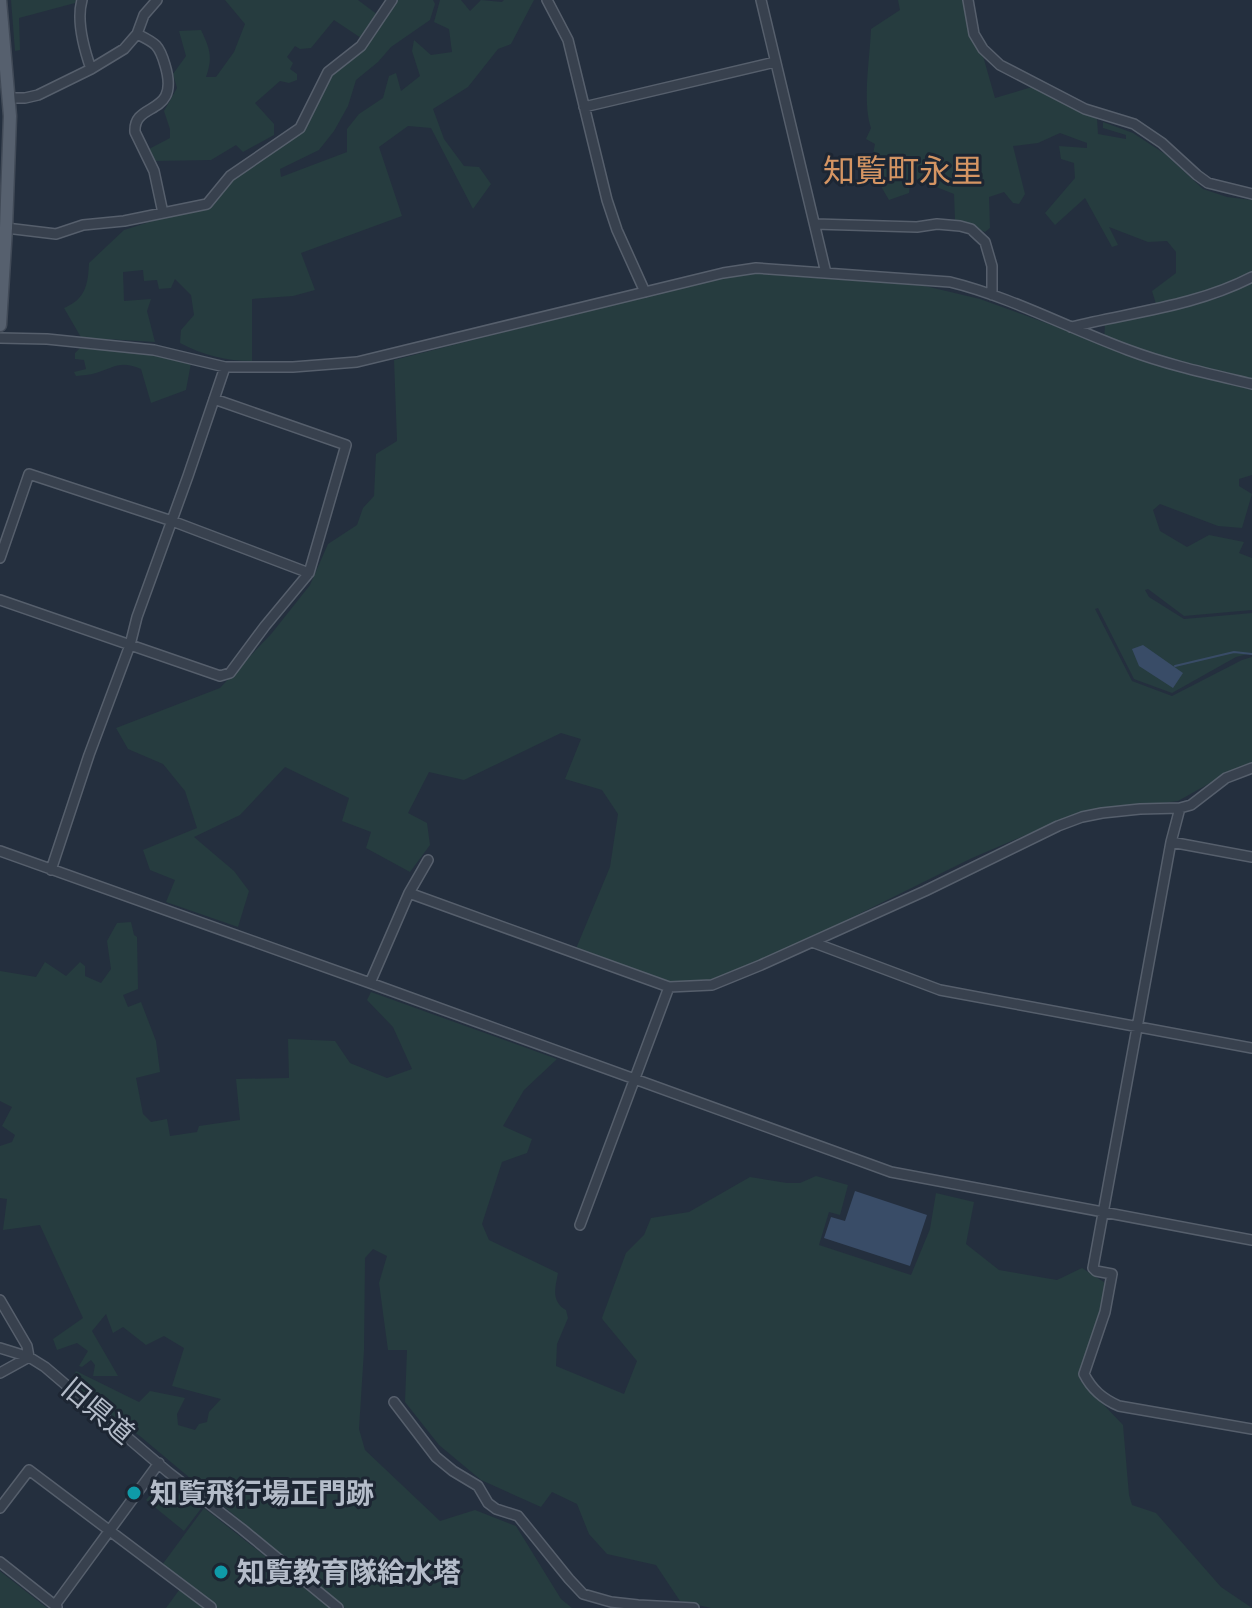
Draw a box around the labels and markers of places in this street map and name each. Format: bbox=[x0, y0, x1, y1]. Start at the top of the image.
place label: 知覧飛行場正門跡 bbox=[150, 1477, 374, 1510]
marker: 知覧飛行場正門跡 bbox=[125, 1484, 143, 1502]
place label: 知覧教育隊給水塔 bbox=[237, 1556, 461, 1589]
marker: 知覧教育隊給水塔 bbox=[212, 1563, 230, 1581]

